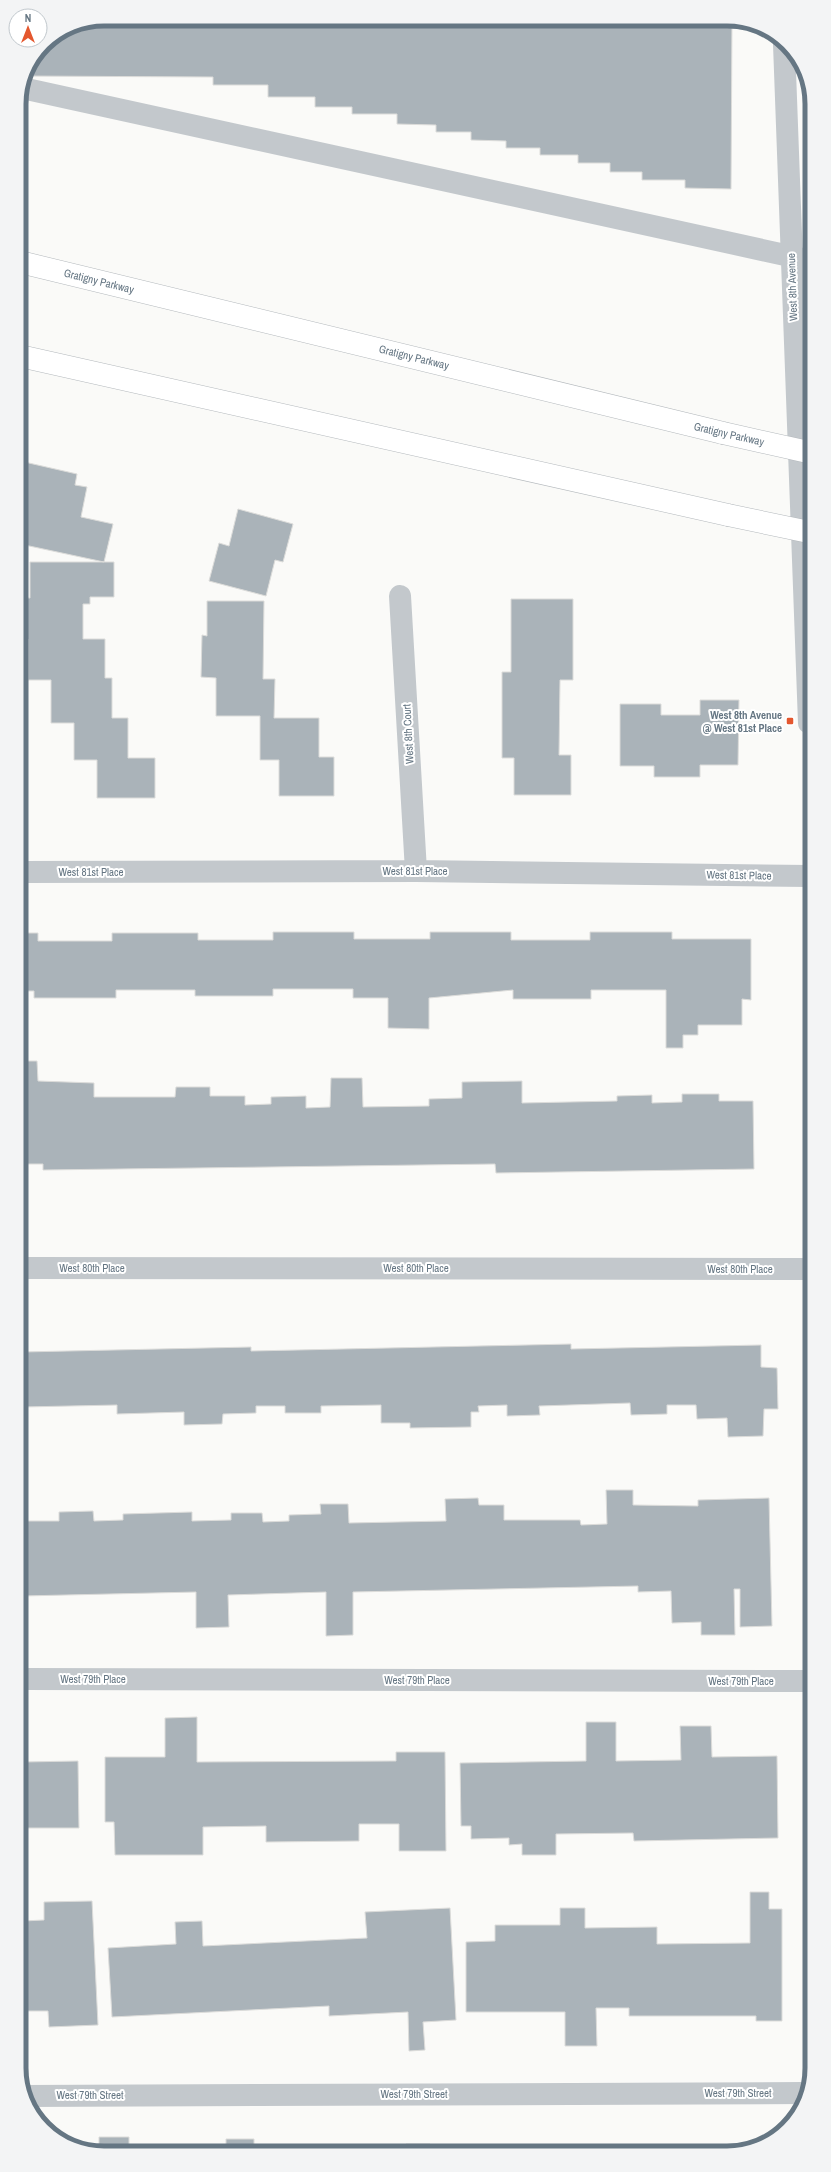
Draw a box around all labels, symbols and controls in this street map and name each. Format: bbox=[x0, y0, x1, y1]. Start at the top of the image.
north arrow bbox=[8, 8, 48, 48]
text: N bbox=[25, 11, 31, 25]
street label: West 8th Avenue bbox=[784, 253, 800, 321]
street label: Gratigny Parkway bbox=[63, 266, 136, 297]
street label: Gratigny Parkway bbox=[378, 342, 451, 373]
street label: Gratigny Parkway bbox=[693, 419, 766, 449]
street label: West 8th Court bbox=[399, 703, 417, 764]
place label: West 8th Avenue @ West 81st Place bbox=[703, 708, 782, 735]
marker: West 8th Avenue @ West 81st Place bbox=[785, 716, 795, 726]
street label: West 81st Place bbox=[382, 864, 448, 878]
street label: West 81st Place bbox=[58, 865, 124, 879]
street label: West 81st Place bbox=[706, 867, 772, 883]
street label: West 80th Place bbox=[59, 1261, 125, 1275]
street label: West 80th Place bbox=[383, 1261, 449, 1275]
street label: West 80th Place bbox=[707, 1262, 773, 1276]
street label: West 79th Place bbox=[60, 1672, 126, 1686]
street label: West 79th Place bbox=[384, 1673, 450, 1687]
street label: West 79th Place bbox=[708, 1674, 774, 1688]
street label: West 79th Street bbox=[704, 2086, 772, 2100]
street label: West 79th Street bbox=[380, 2087, 448, 2101]
street label: West 79th Street bbox=[56, 2088, 124, 2102]

